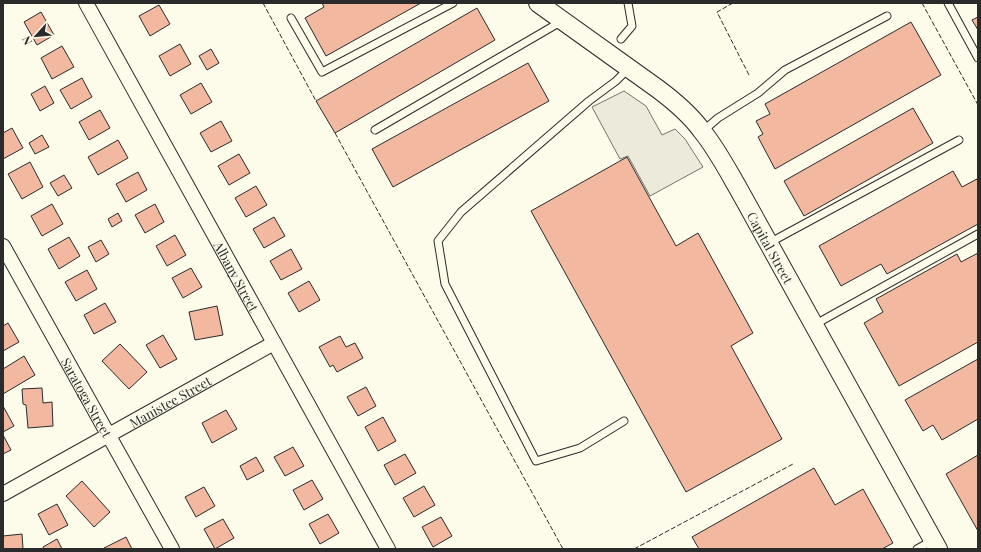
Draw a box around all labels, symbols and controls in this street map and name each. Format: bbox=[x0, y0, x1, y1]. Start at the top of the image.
north arrow bbox=[16, 16, 56, 56]
text: N bbox=[18, 34, 35, 48]
street label: Capital Street bbox=[744, 208, 798, 287]
street label: Albany Street bbox=[210, 237, 263, 315]
street label: Saratoga Street bbox=[58, 354, 117, 440]
street label: Manistee Street bbox=[126, 371, 214, 431]

